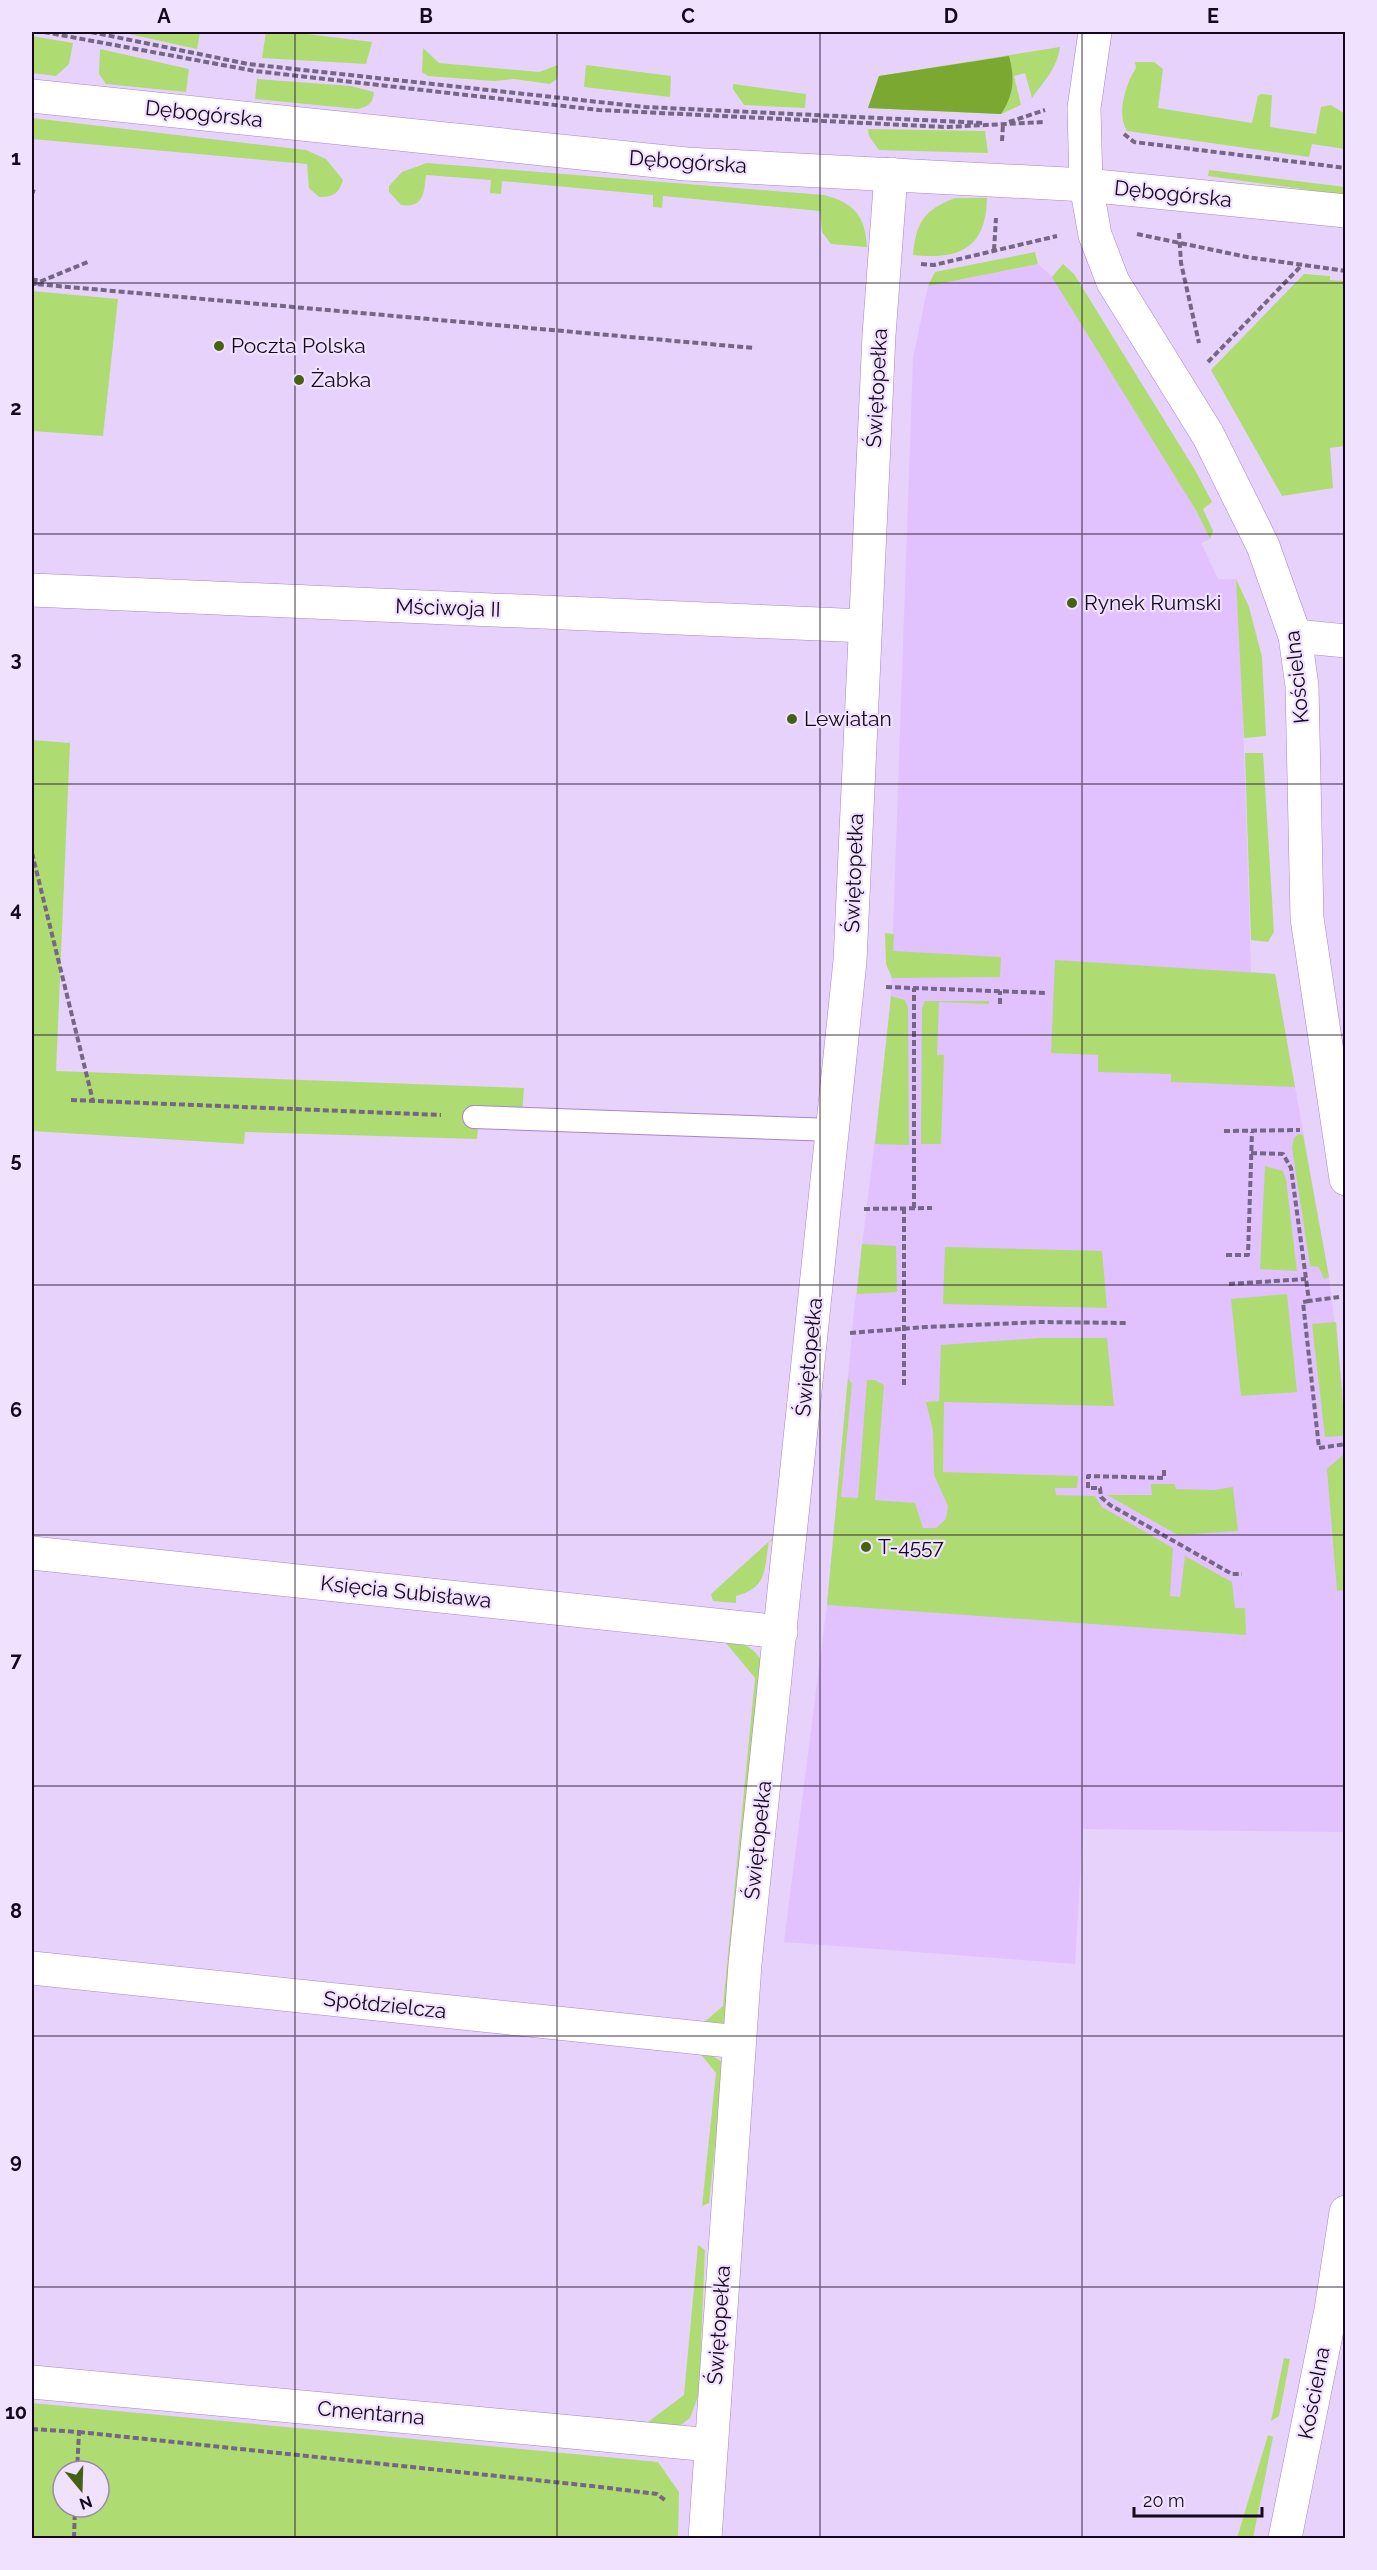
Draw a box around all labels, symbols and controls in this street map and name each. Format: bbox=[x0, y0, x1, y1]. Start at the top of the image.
text: A bbox=[157, 4, 171, 28]
text: B bbox=[419, 4, 433, 28]
text: C bbox=[681, 4, 695, 28]
text: D bbox=[944, 4, 958, 28]
text: E bbox=[1207, 4, 1219, 28]
street label: Dębogórska bbox=[144, 95, 264, 132]
street label: Dębogórska bbox=[628, 145, 748, 178]
text: 1 bbox=[11, 146, 21, 170]
street label: Dębogórska bbox=[1113, 175, 1233, 212]
street label: Świętopełka bbox=[861, 328, 892, 448]
place label: Poczta Polska bbox=[231, 333, 366, 358]
marker: Poczta Polska bbox=[212, 339, 226, 353]
place label: Żabka bbox=[311, 367, 371, 392]
marker: Żabka bbox=[292, 373, 306, 387]
text: 2 bbox=[10, 396, 22, 420]
place label: Rynek Rumski bbox=[1084, 590, 1221, 615]
street label: Mściwoja II bbox=[395, 593, 501, 622]
marker: Rynek Rumski bbox=[1065, 596, 1079, 610]
street label: Kościelna bbox=[1279, 629, 1314, 725]
text: 3 bbox=[10, 647, 22, 671]
place label: Lewiatan bbox=[804, 706, 892, 731]
marker: Lewiatan bbox=[785, 712, 799, 726]
street label: Świętopełka bbox=[839, 813, 868, 933]
text: 4 bbox=[10, 897, 22, 921]
text: 5 bbox=[10, 1148, 22, 1172]
street label: Świętopełka bbox=[790, 1296, 827, 1418]
text: 6 bbox=[10, 1398, 22, 1422]
place label: T-4557 bbox=[878, 1534, 944, 1559]
marker: T-4557 bbox=[859, 1540, 873, 1554]
street label: Księcia Subisława bbox=[319, 1570, 493, 1613]
text: 7 bbox=[10, 1648, 22, 1672]
street label: Świętopełka bbox=[739, 1779, 776, 1901]
text: 8 bbox=[10, 1899, 22, 1923]
street label: Spółdzielcza bbox=[322, 1986, 448, 2023]
text: 9 bbox=[10, 2149, 22, 2173]
street label: Świętopełka bbox=[702, 2264, 735, 2385]
street label: Kościelna bbox=[1292, 2345, 1335, 2441]
street label: Cmentarna bbox=[316, 2395, 426, 2430]
text: 10 bbox=[5, 2400, 27, 2424]
north arrow bbox=[51, 2459, 111, 2519]
scale bar bbox=[1134, 2480, 1262, 2518]
text: 20 m bbox=[1143, 2490, 1185, 2511]
text: N bbox=[77, 2492, 95, 2514]

